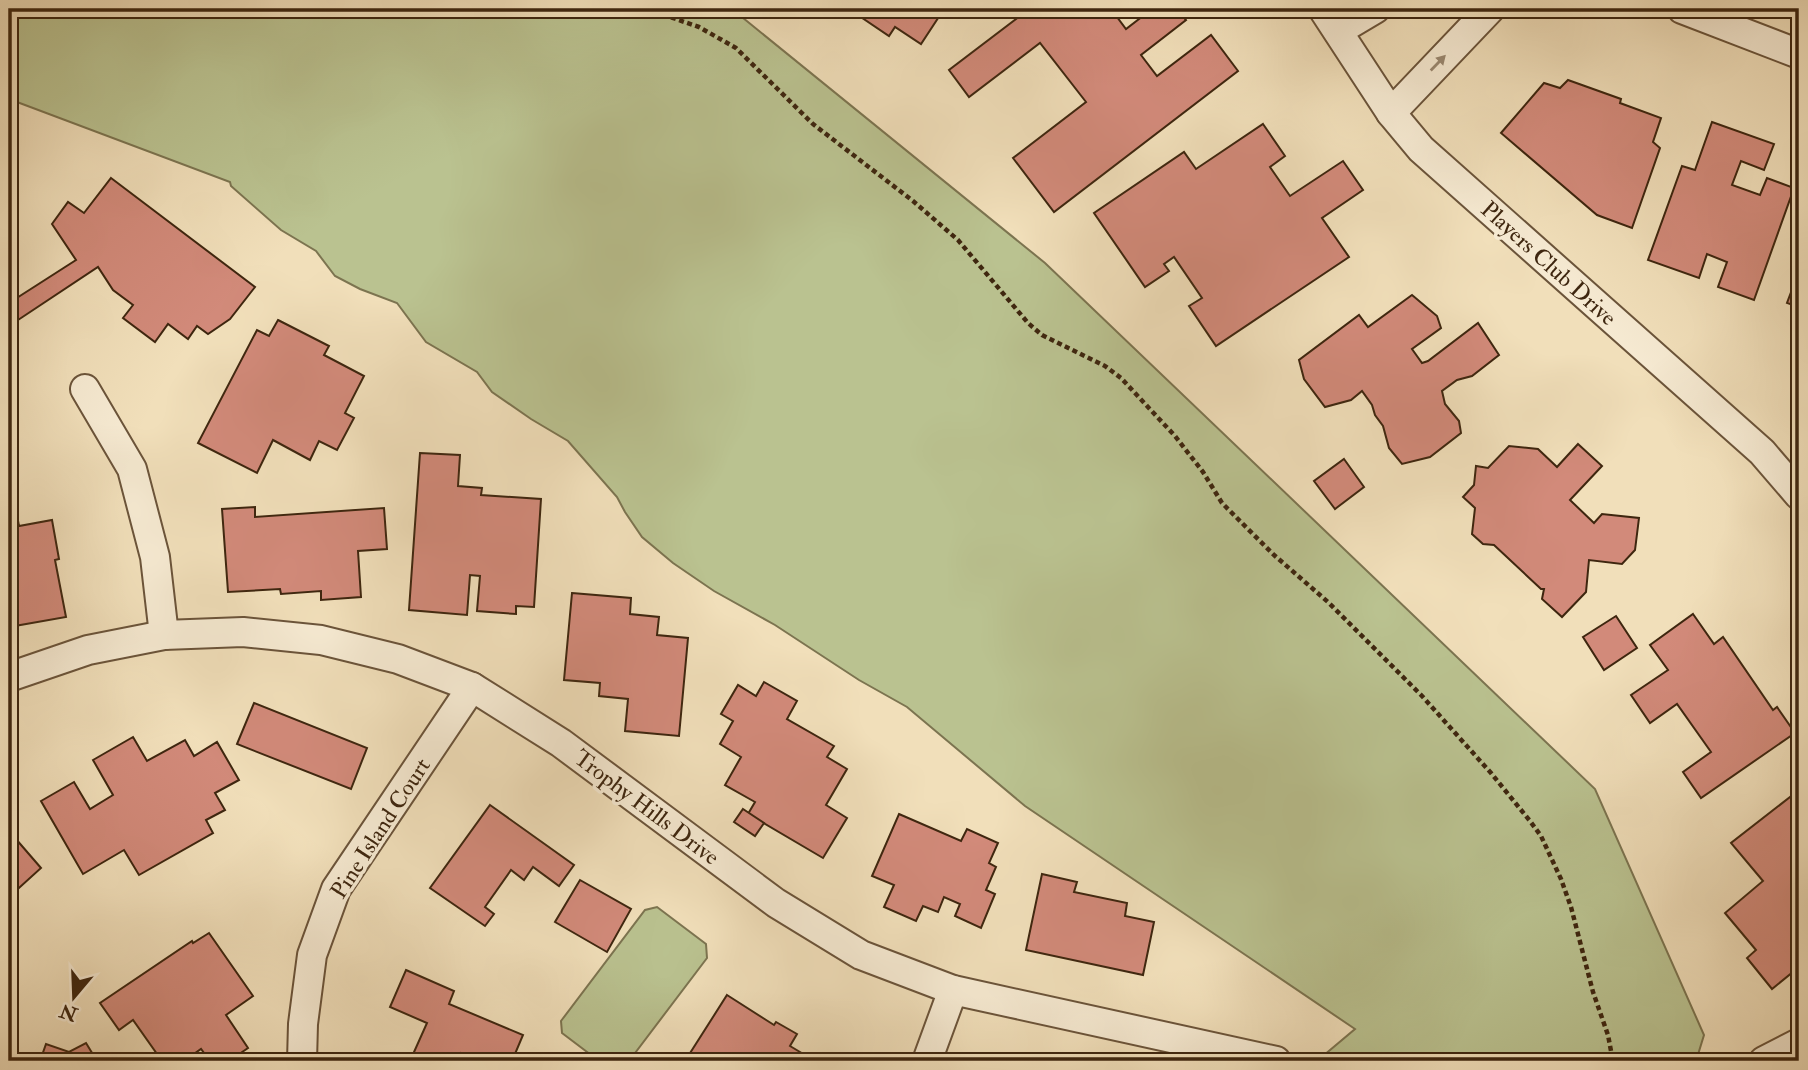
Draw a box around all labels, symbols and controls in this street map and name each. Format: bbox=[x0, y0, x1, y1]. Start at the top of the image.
one-way arrow bbox=[1430, 55, 1447, 72]
street label: Players Club Drive bbox=[1475, 195, 1623, 332]
street label: Trophy Hills Drive bbox=[568, 743, 725, 873]
street label: Pine Island Court bbox=[324, 752, 437, 904]
north arrow bbox=[38, 962, 108, 1032]
text: N bbox=[56, 998, 82, 1027]

